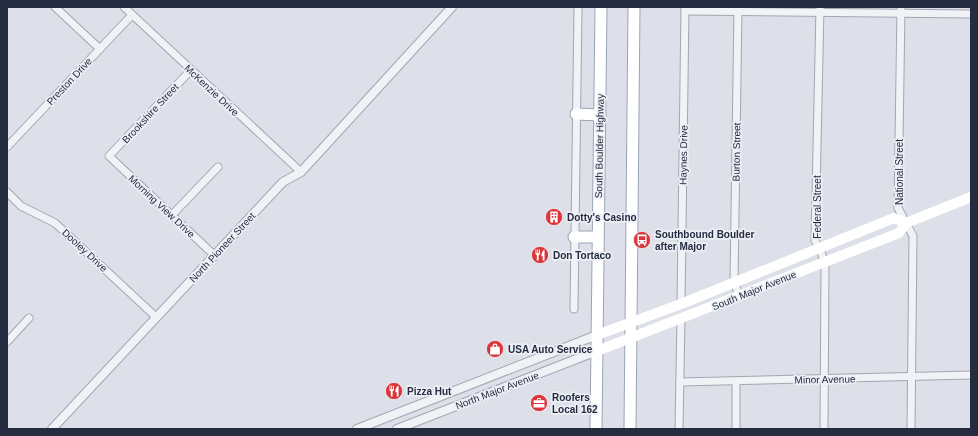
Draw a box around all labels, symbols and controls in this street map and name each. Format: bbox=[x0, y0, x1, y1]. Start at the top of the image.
street label: Preston Drive bbox=[45, 55, 94, 107]
street label: McKenzie Drive bbox=[182, 62, 241, 119]
street label: Brookshire Street bbox=[120, 81, 181, 145]
street label: South Boulder Highway bbox=[593, 94, 606, 198]
street label: Burton Street bbox=[730, 122, 743, 182]
street label: Haynes Drive bbox=[677, 124, 690, 185]
street label: National Street bbox=[894, 139, 905, 205]
street label: Morning View Drive bbox=[126, 173, 197, 240]
street label: Federal Street bbox=[812, 175, 823, 239]
building icon: Dotty's Casino bbox=[544, 207, 564, 227]
street label: North Pioneer Street bbox=[187, 210, 258, 284]
place label: Dotty's Casino bbox=[567, 212, 637, 223]
street label: Dooley Drive bbox=[60, 227, 110, 274]
place label: Southbound Boulder after Major bbox=[655, 229, 755, 252]
bus stop icon: Southbound Boulder after Major bbox=[632, 230, 652, 250]
restaurant icon: Don Tortaco bbox=[530, 245, 550, 265]
place label: Don Tortaco bbox=[553, 250, 611, 261]
street label: South Major Avenue bbox=[710, 268, 798, 312]
shop icon: USA Auto Service bbox=[485, 339, 505, 359]
place label: USA Auto Service bbox=[508, 344, 593, 355]
street label: North Major Avenue bbox=[454, 369, 541, 411]
street label: Minor Avenue bbox=[794, 373, 856, 386]
restaurant icon: Pizza Hut bbox=[384, 381, 404, 401]
place label: Pizza Hut bbox=[407, 386, 452, 397]
place label: Roofers Local 162 bbox=[552, 392, 598, 415]
office icon: Roofers Local 162 bbox=[529, 393, 549, 413]

